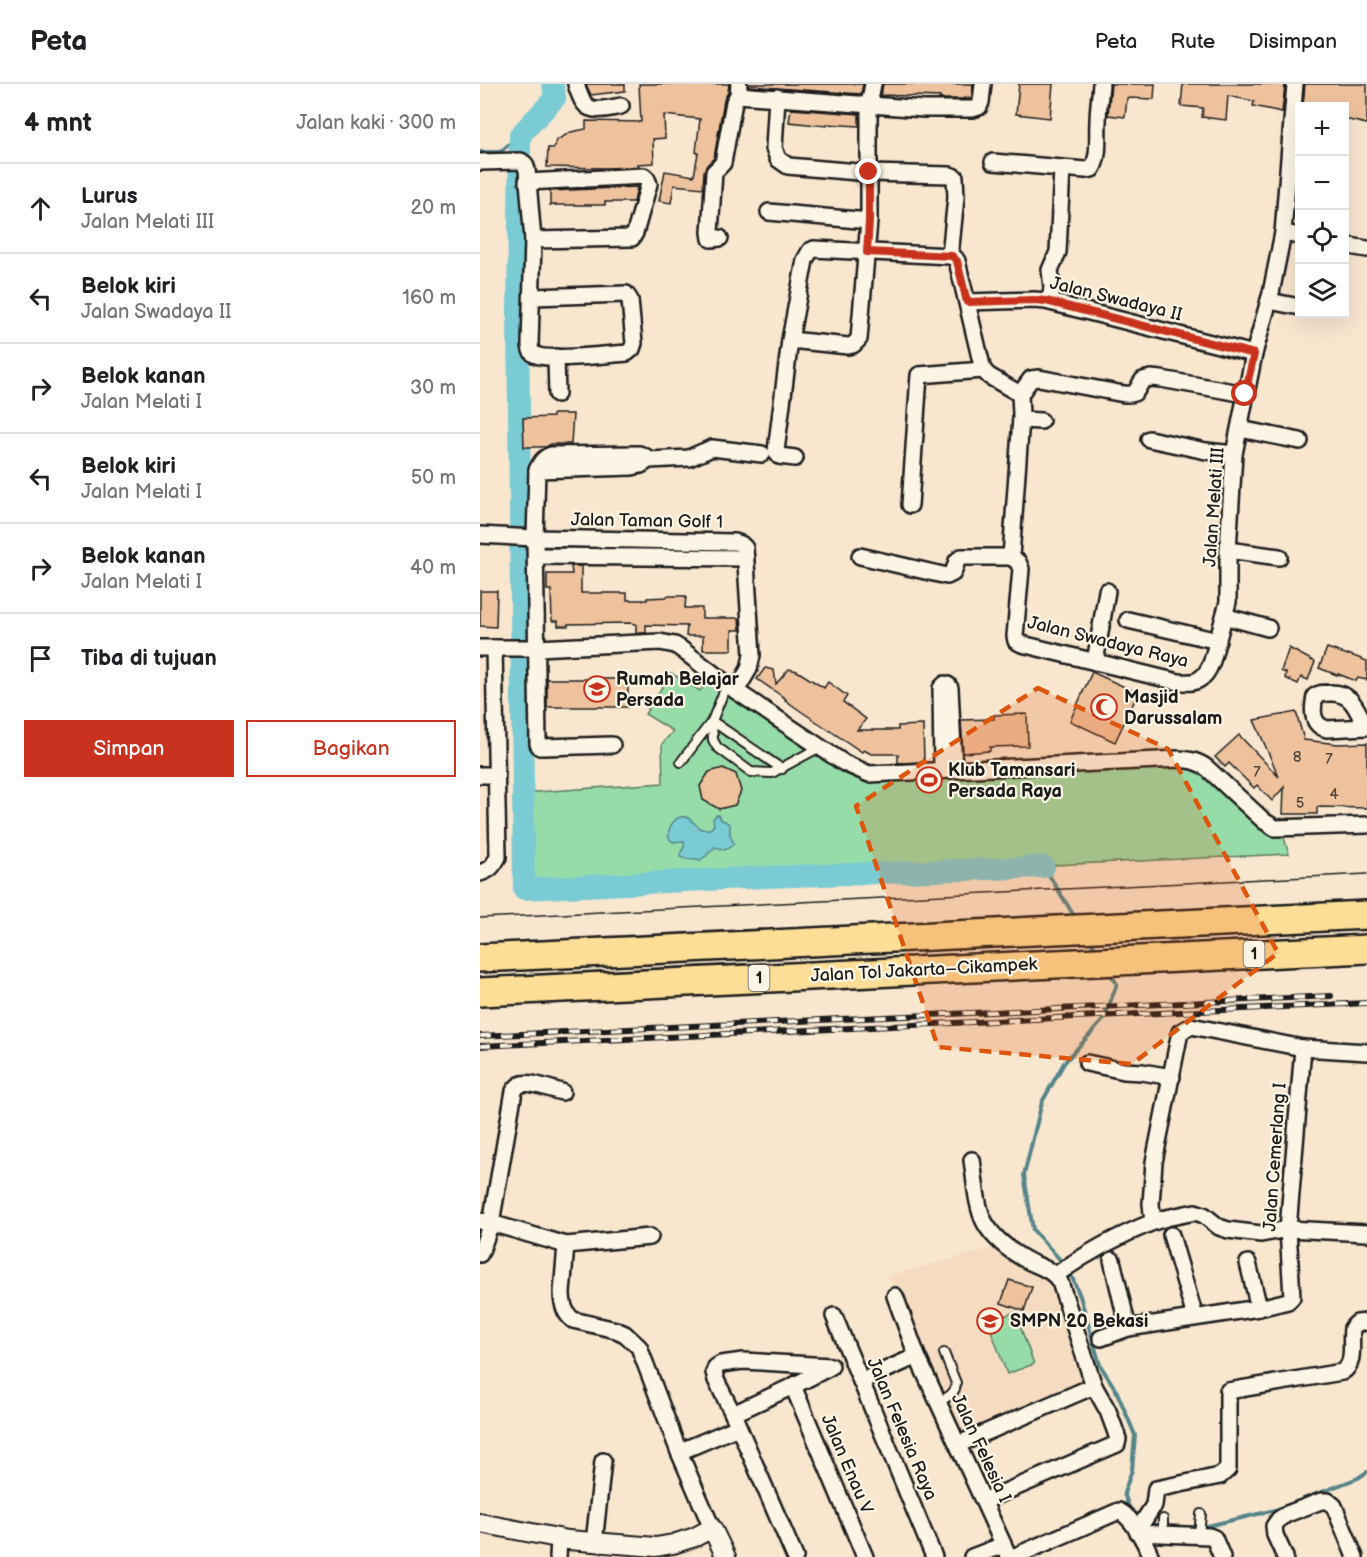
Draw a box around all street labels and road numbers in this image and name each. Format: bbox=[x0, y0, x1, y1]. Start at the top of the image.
street label: Jalan Swadaya II bbox=[1048, 272, 1184, 326]
street label: Jalan Melati III bbox=[1199, 446, 1229, 568]
street label: Jalan Taman Golf 1 bbox=[571, 509, 723, 533]
street label: Jalan Swadaya Raya bbox=[1025, 612, 1191, 672]
road number: 1 bbox=[1244, 941, 1264, 967]
street label: Jalan Tol Jakarta–Cikampek bbox=[810, 954, 1038, 986]
road number: 1 bbox=[748, 965, 770, 991]
street label: Jalan Cemerlang I bbox=[1259, 1082, 1291, 1232]
street label: Jalan Felesia Raya bbox=[862, 1355, 942, 1503]
street label: Jalan Felesia I bbox=[947, 1390, 1015, 1506]
street label: Jalan Enau V bbox=[817, 1411, 877, 1517]

